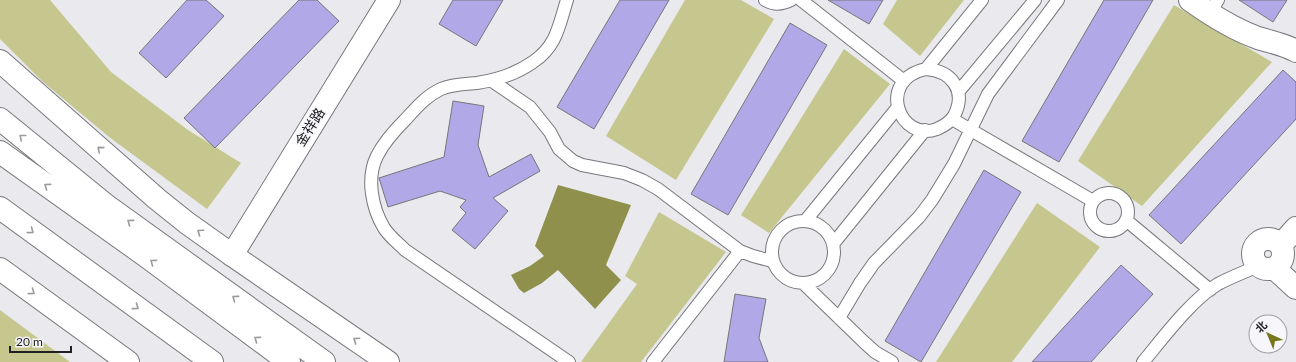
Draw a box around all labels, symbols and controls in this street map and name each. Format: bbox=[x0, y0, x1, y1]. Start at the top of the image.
street label: 金祥路 bbox=[291, 104, 328, 149]
one-way arrow bbox=[20, 135, 27, 142]
one-way arrow bbox=[97, 147, 104, 154]
one-way arrow bbox=[45, 184, 52, 191]
one-way arrow bbox=[127, 220, 134, 227]
one-way arrow bbox=[27, 226, 34, 233]
one-way arrow bbox=[197, 229, 204, 237]
one-way arrow bbox=[150, 259, 157, 266]
one-way arrow bbox=[27, 287, 34, 294]
one-way arrow bbox=[233, 296, 240, 303]
one-way arrow bbox=[132, 303, 139, 310]
north arrow bbox=[1248, 314, 1288, 354]
text: 北 bbox=[1252, 318, 1269, 335]
scale bar bbox=[10, 328, 71, 354]
text: 20 m bbox=[16, 334, 43, 349]
one-way arrow bbox=[255, 337, 262, 344]
one-way arrow bbox=[353, 337, 360, 345]

